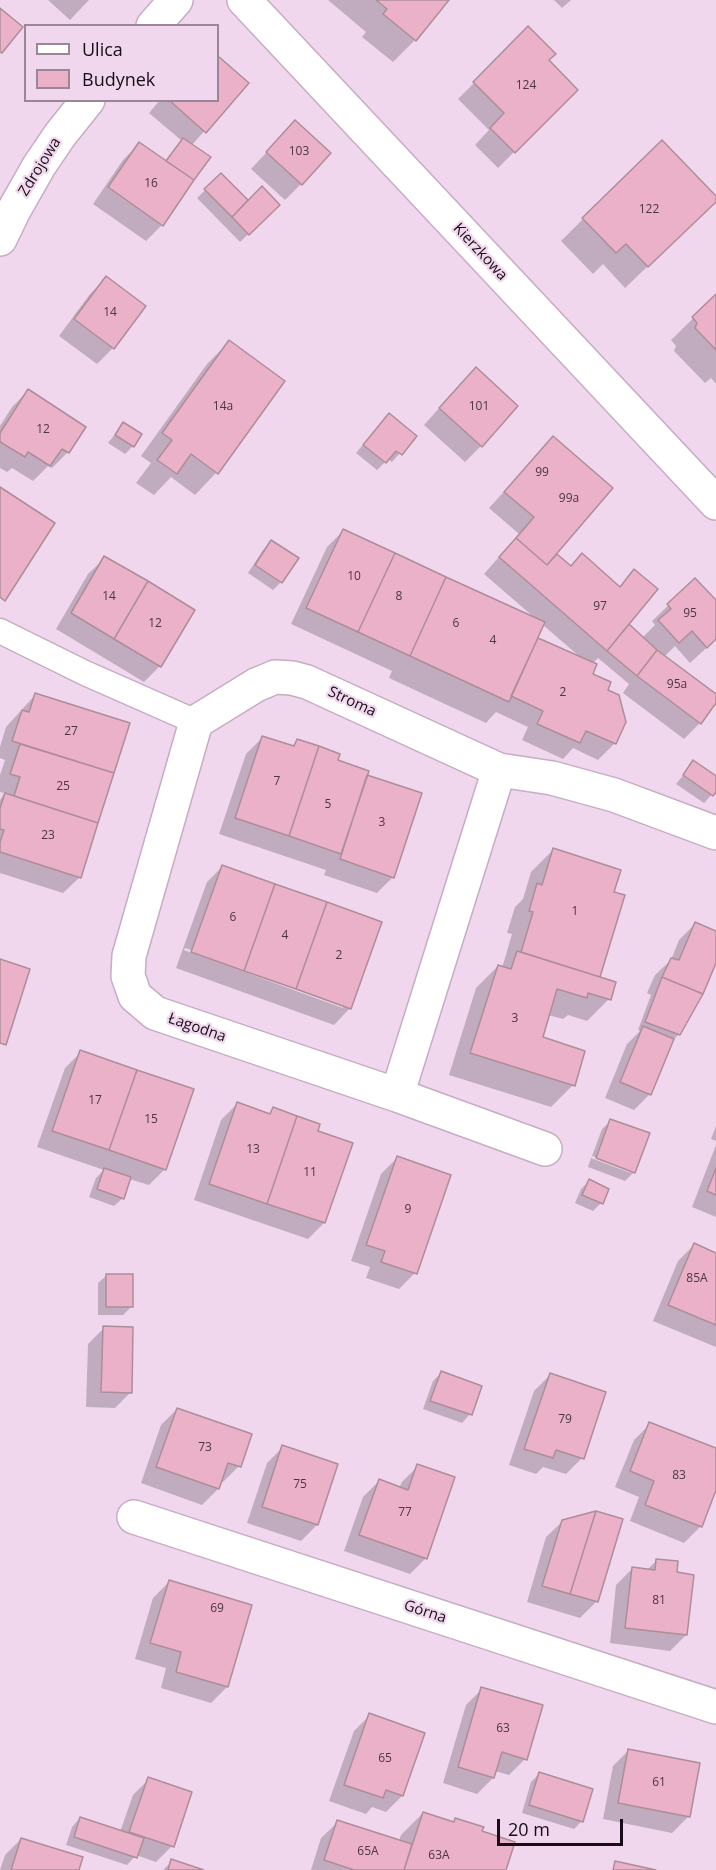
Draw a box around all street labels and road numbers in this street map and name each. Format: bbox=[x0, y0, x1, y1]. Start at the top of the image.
street label: Zdrojowa bbox=[15, 134, 65, 200]
street label: Kierzkowa bbox=[449, 220, 511, 284]
street label: Stroma bbox=[325, 683, 379, 721]
street label: Łagodna bbox=[166, 1010, 228, 1046]
street label: Górna bbox=[401, 1597, 449, 1627]

